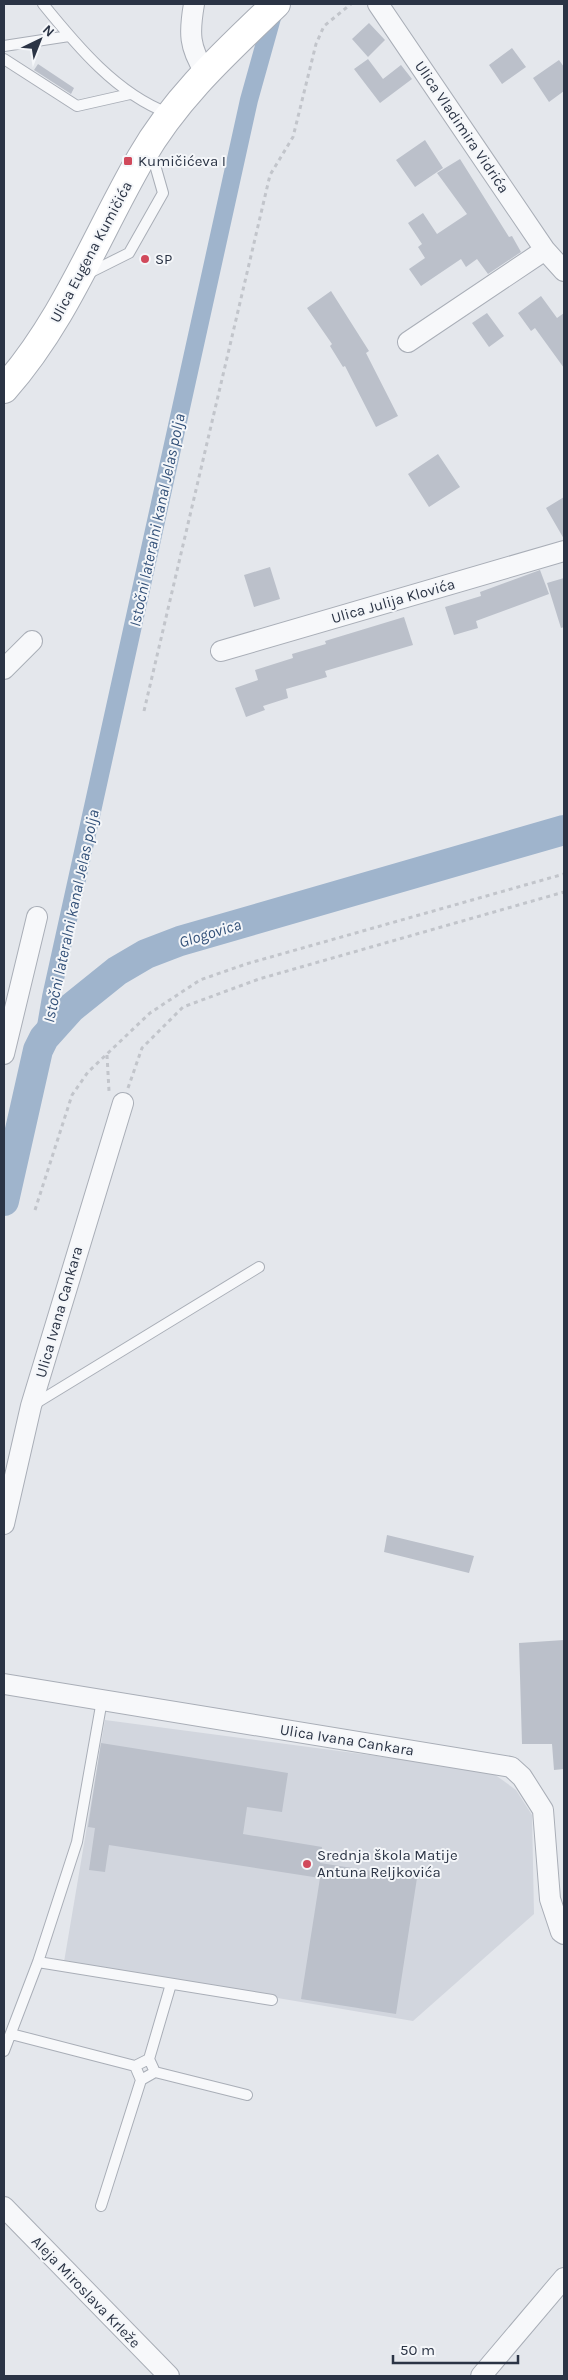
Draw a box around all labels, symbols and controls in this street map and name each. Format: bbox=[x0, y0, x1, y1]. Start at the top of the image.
north arrow bbox=[15, 15, 65, 65]
text: N bbox=[39, 21, 58, 41]
street label: Ulica Vladimira Vidrića bbox=[411, 57, 513, 197]
place label: Kumičićeva I bbox=[138, 152, 226, 170]
marker: Kumičićeva I bbox=[122, 155, 134, 167]
street label: Ulica Eugena Kumičića bbox=[46, 178, 136, 326]
place label: SP bbox=[155, 250, 172, 268]
marker: SP bbox=[139, 253, 151, 265]
water label: Istočni lateralni kanal Jelas polja bbox=[125, 412, 189, 628]
street label: Ulica Julija Klovića bbox=[329, 575, 457, 627]
water label: Istočni lateralni kanal Jelas polja bbox=[39, 808, 103, 1024]
water label: Glogovica bbox=[177, 915, 243, 951]
street label: Ulica Ivana Cankara bbox=[32, 1244, 86, 1380]
street label: Ulica Ivana Cankara bbox=[279, 1720, 415, 1760]
place label: Srednja škola Matije Antuna Reljkovića bbox=[317, 1846, 458, 1881]
marker: Srednja škola Matije Antuna Reljkovića bbox=[301, 1858, 313, 1870]
street label: Aleja Miroslava Krleže bbox=[28, 2232, 144, 2352]
scale bar bbox=[393, 2332, 518, 2364]
text: 50 m bbox=[400, 2341, 435, 2359]

